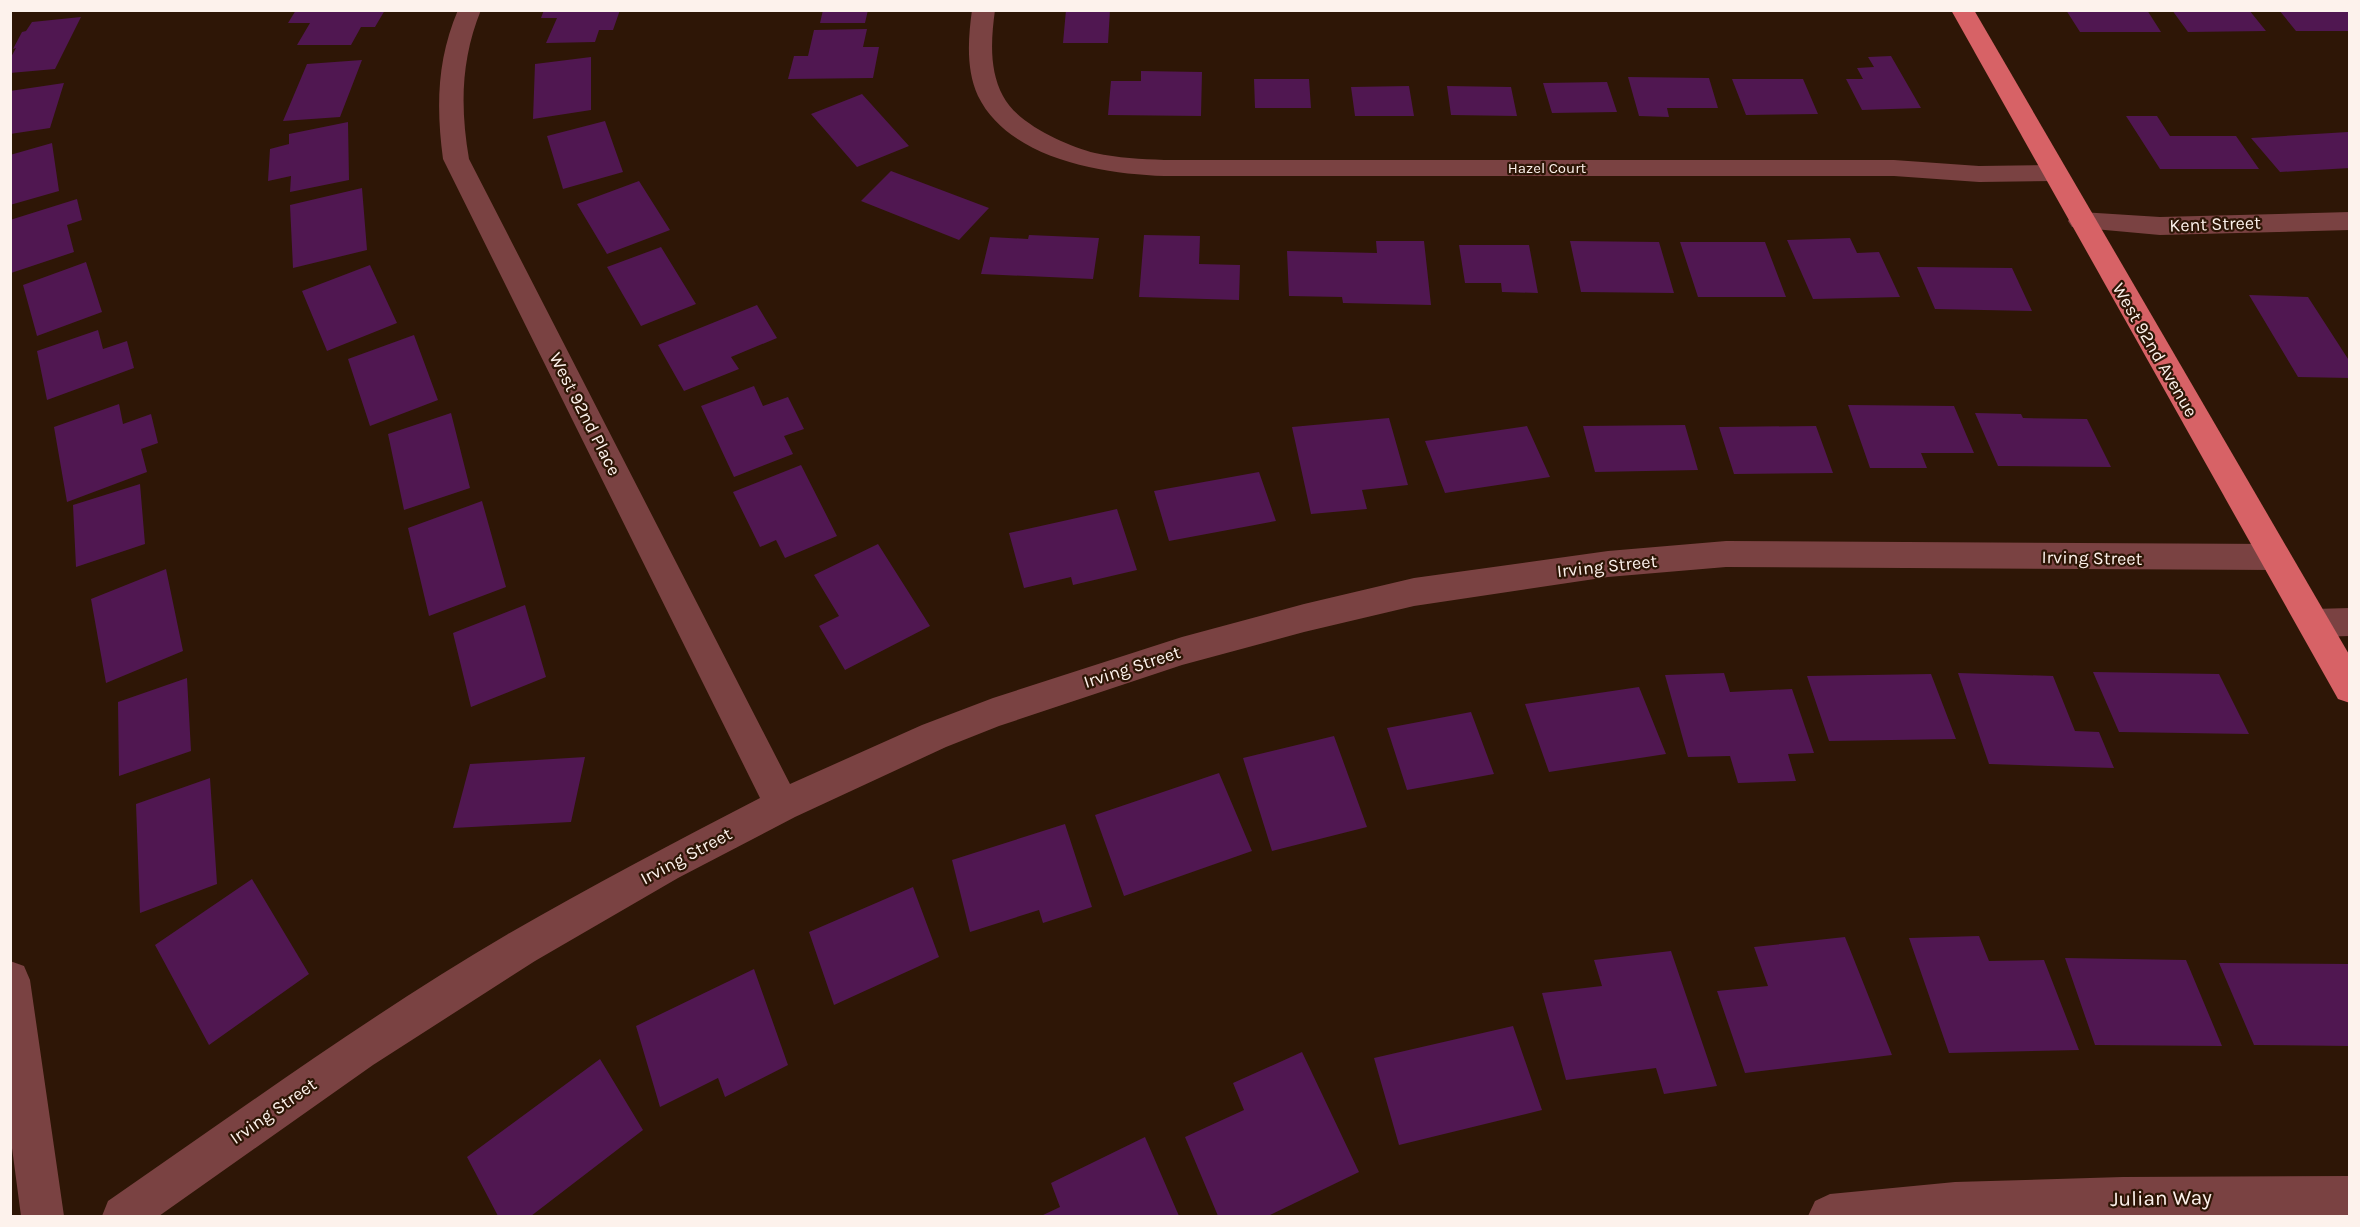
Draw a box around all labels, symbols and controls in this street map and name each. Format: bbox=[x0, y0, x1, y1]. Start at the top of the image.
street label: Hazel Court bbox=[1508, 159, 1587, 177]
street label: Kent Street bbox=[2169, 211, 2261, 237]
street label: West 92nd Avenue bbox=[2108, 279, 2202, 421]
street label: West 92nd Place bbox=[544, 349, 626, 479]
street label: Irving Street bbox=[2041, 546, 2143, 570]
street label: Irving Street bbox=[1556, 550, 1658, 582]
street label: Irving Street bbox=[1081, 641, 1183, 693]
street label: Irving Street bbox=[636, 823, 736, 889]
street label: Irving Street bbox=[225, 1073, 321, 1149]
street label: Julian Way bbox=[2110, 1185, 2212, 1211]

